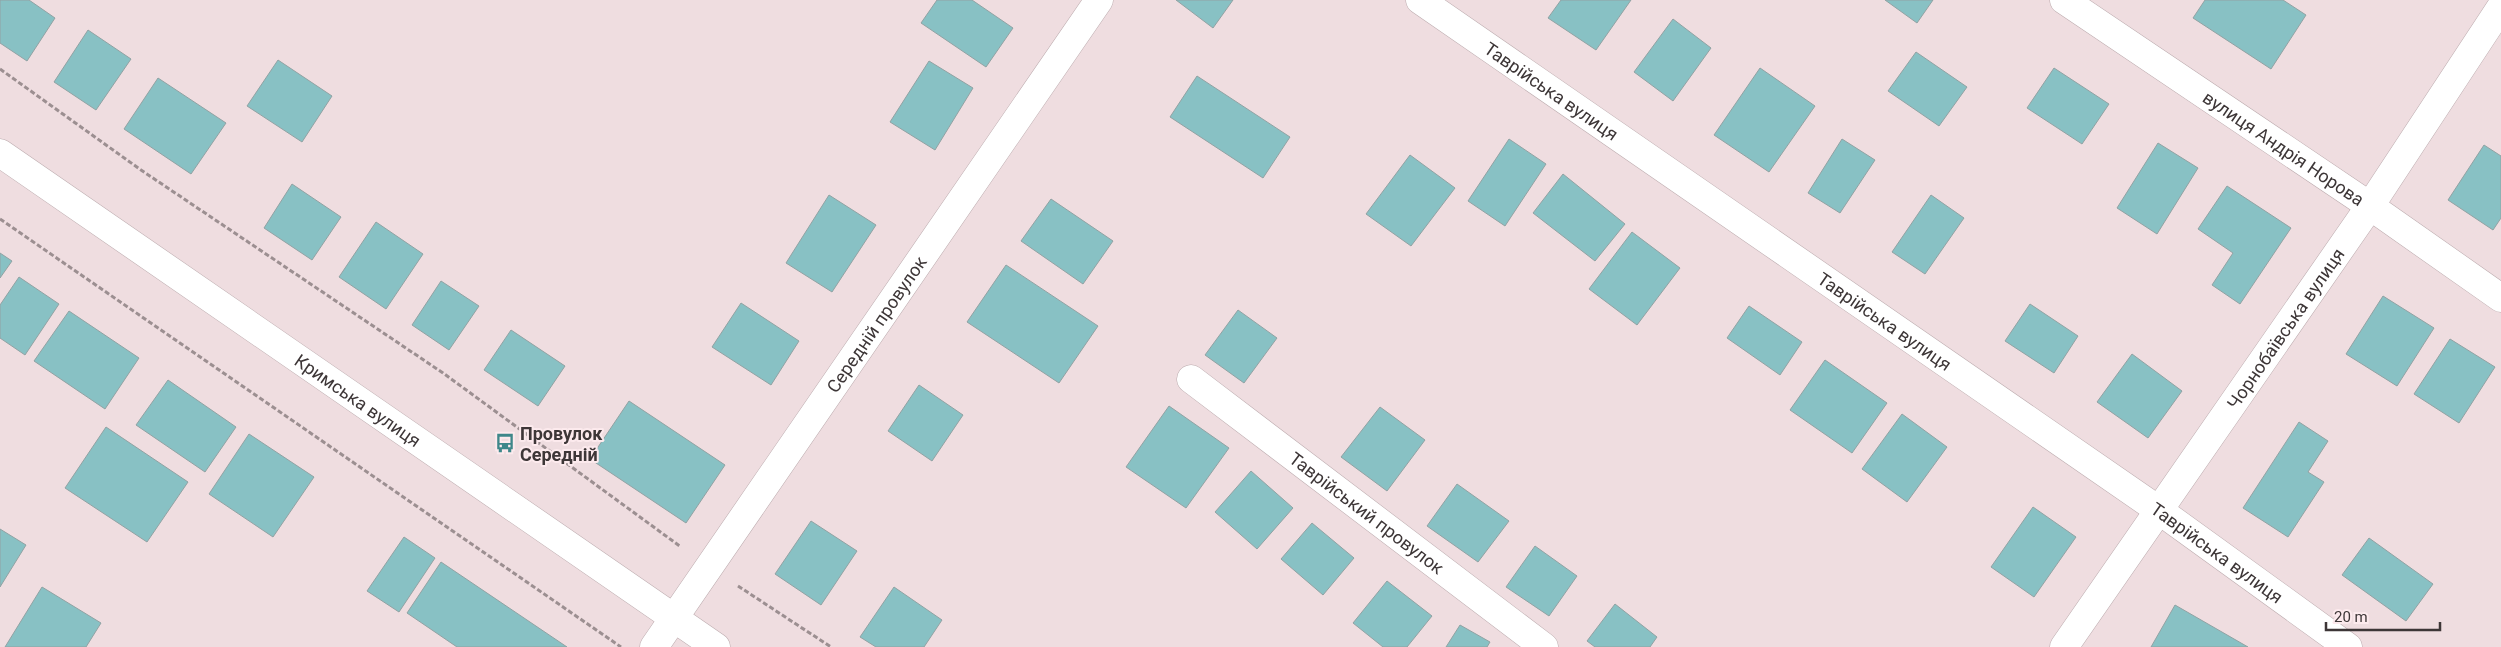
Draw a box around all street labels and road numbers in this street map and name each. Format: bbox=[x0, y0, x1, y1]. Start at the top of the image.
street label: Таврійська вулиця bbox=[1481, 37, 1623, 144]
street label: вулиця Андрія Норова bbox=[2199, 86, 2368, 210]
street label: Чорнобаївська вулиця bbox=[2222, 244, 2348, 413]
street label: Середній провулок bbox=[822, 252, 931, 396]
street label: Таврійська вулиця bbox=[1814, 268, 1956, 375]
street label: Кримська вулиця bbox=[291, 349, 425, 451]
street label: Таврійський провулок bbox=[1286, 447, 1449, 578]
street label: Таврійська вулиця bbox=[2147, 498, 2287, 607]

